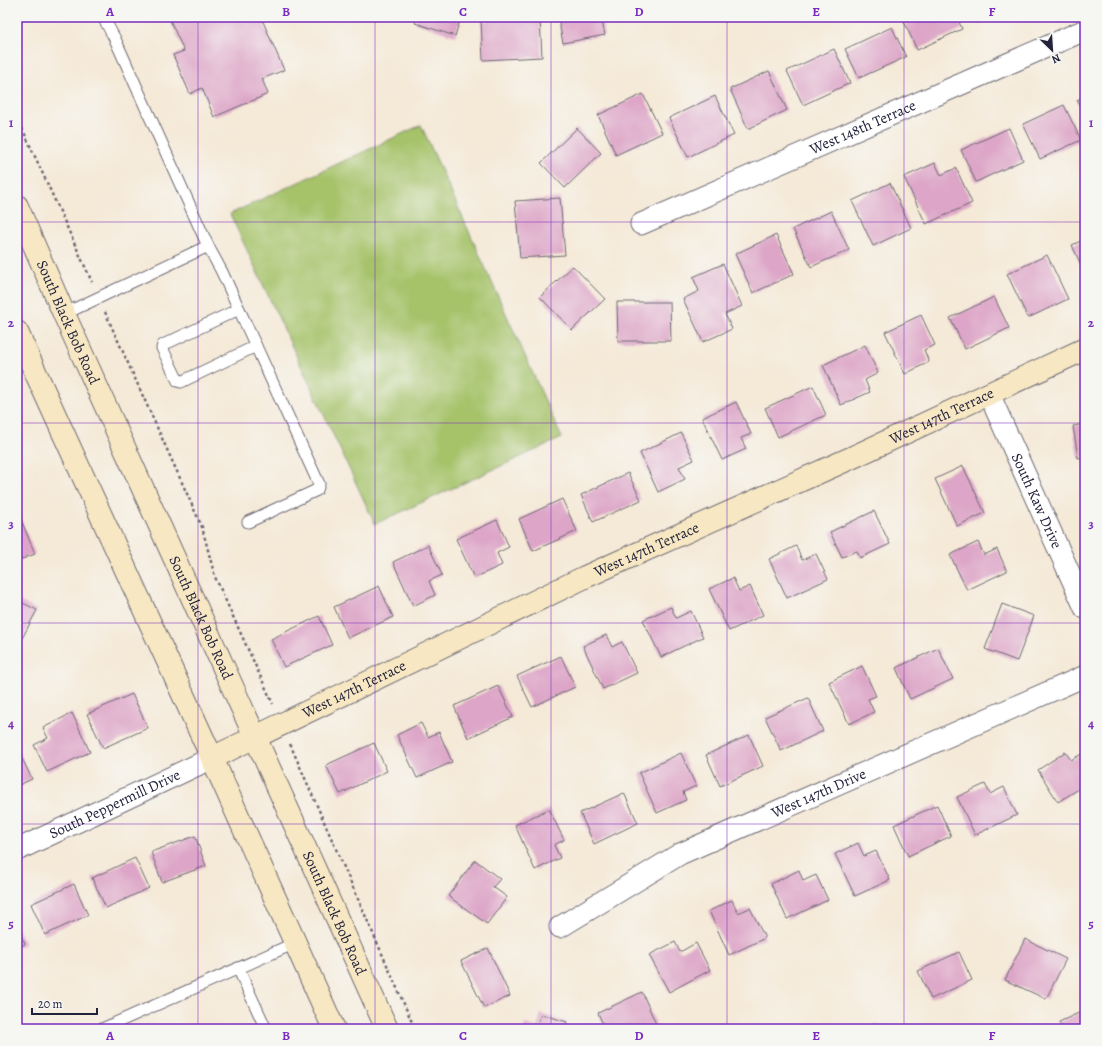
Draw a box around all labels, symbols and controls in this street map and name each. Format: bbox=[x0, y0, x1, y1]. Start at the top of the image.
text: A bbox=[105, 3, 115, 20]
text: B bbox=[282, 3, 290, 20]
text: C bbox=[459, 3, 467, 20]
text: D bbox=[634, 3, 644, 20]
text: E bbox=[812, 3, 820, 20]
text: F bbox=[989, 3, 996, 20]
north arrow bbox=[1032, 30, 1072, 70]
text: N bbox=[1049, 50, 1063, 67]
street label: West 148th Terrace bbox=[806, 95, 919, 159]
text: 1 bbox=[9, 114, 14, 131]
text: 1 bbox=[1089, 114, 1094, 131]
street label: South Black Bob Road bbox=[32, 257, 105, 388]
text: 2 bbox=[8, 314, 15, 331]
text: 2 bbox=[1088, 314, 1095, 331]
street label: West 147th Terrace bbox=[885, 383, 997, 449]
street label: South Kaw Drive bbox=[1007, 450, 1067, 552]
text: 3 bbox=[8, 515, 14, 532]
text: 3 bbox=[1088, 515, 1094, 532]
street label: West 147th Terrace bbox=[590, 517, 702, 582]
street label: South Black Bob Road bbox=[165, 553, 238, 684]
street label: West 147th Terrace bbox=[298, 655, 410, 723]
text: 4 bbox=[8, 715, 14, 732]
text: 4 bbox=[1088, 715, 1094, 732]
street label: West 147th Drive bbox=[767, 763, 869, 823]
street label: South Peppermill Drive bbox=[46, 764, 184, 843]
street label: South Black Bob Road bbox=[298, 848, 372, 979]
text: 5 bbox=[8, 915, 14, 932]
text: 5 bbox=[1088, 915, 1094, 932]
scale bar bbox=[32, 990, 97, 1016]
text: 20 m bbox=[38, 996, 62, 1012]
text: A bbox=[105, 1027, 115, 1044]
text: B bbox=[282, 1027, 290, 1044]
text: C bbox=[459, 1027, 467, 1044]
text: D bbox=[634, 1027, 644, 1044]
text: E bbox=[812, 1027, 820, 1044]
text: F bbox=[989, 1027, 996, 1044]

